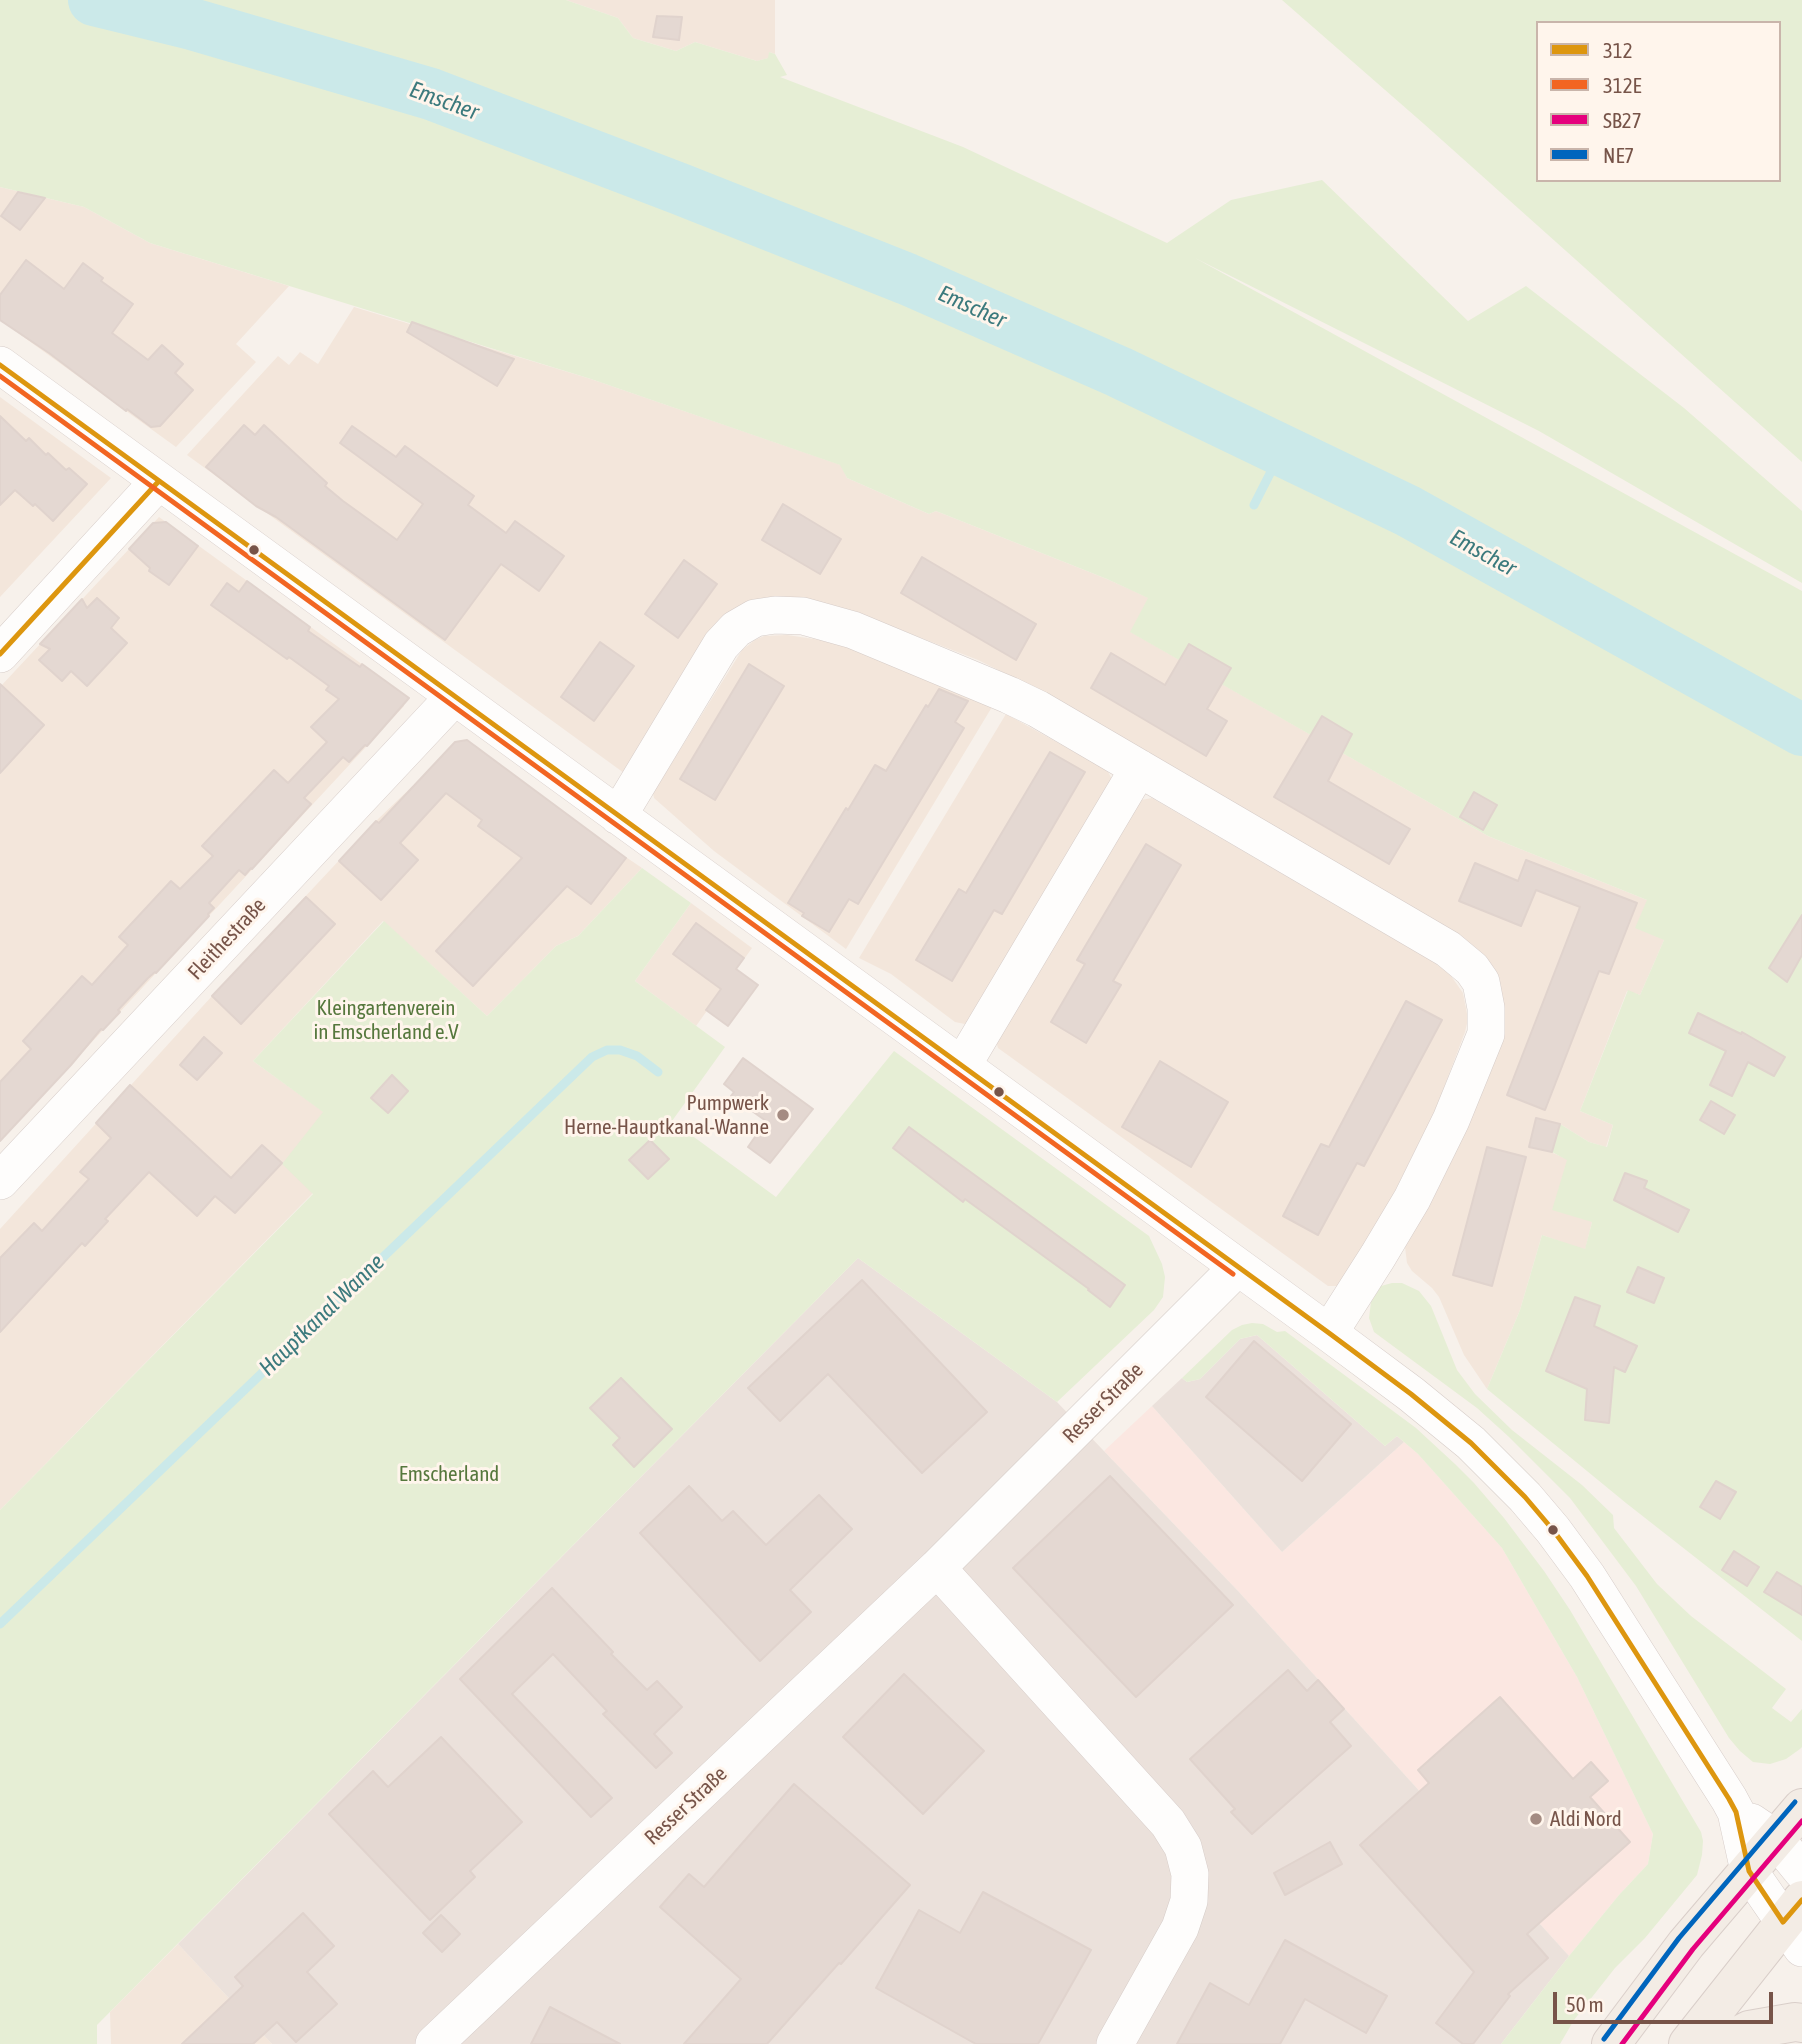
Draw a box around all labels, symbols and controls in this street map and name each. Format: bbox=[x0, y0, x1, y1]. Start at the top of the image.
legend bbox=[1536, 21, 1781, 182]
text: 312 bbox=[1603, 38, 1633, 62]
text: 312E bbox=[1603, 73, 1642, 97]
water label: Emscher bbox=[406, 76, 482, 126]
text: SB27 bbox=[1603, 108, 1642, 132]
text: NE7 bbox=[1603, 143, 1634, 167]
water label: Emscher bbox=[934, 280, 1010, 334]
water label: Emscher bbox=[1445, 524, 1521, 582]
unlabelled marker bbox=[247, 543, 261, 557]
street label: Fleithestraße bbox=[183, 893, 271, 985]
park label: Kleingartenverein in Emscherland e.V bbox=[314, 995, 458, 1045]
unlabelled marker bbox=[992, 1085, 1006, 1099]
place label: Pumpwerk Herne-Hauptkanal-Wanne bbox=[564, 1090, 769, 1140]
marker: Pumpwerk Herne-Hauptkanal-Wanne bbox=[775, 1107, 791, 1123]
water label: Hauptkanal Wanne bbox=[254, 1248, 390, 1382]
street label: Resser Straße bbox=[1058, 1358, 1148, 1448]
park label: Emscherland bbox=[399, 1461, 499, 1487]
unlabelled marker bbox=[1546, 1523, 1560, 1537]
street label: Resser Straße bbox=[640, 1762, 732, 1850]
place label: Aldi Nord bbox=[1550, 1806, 1622, 1832]
marker: Aldi Nord bbox=[1528, 1811, 1544, 1827]
scale bar bbox=[1557, 1978, 1778, 2022]
text: 50 m bbox=[1566, 1992, 1604, 2016]

